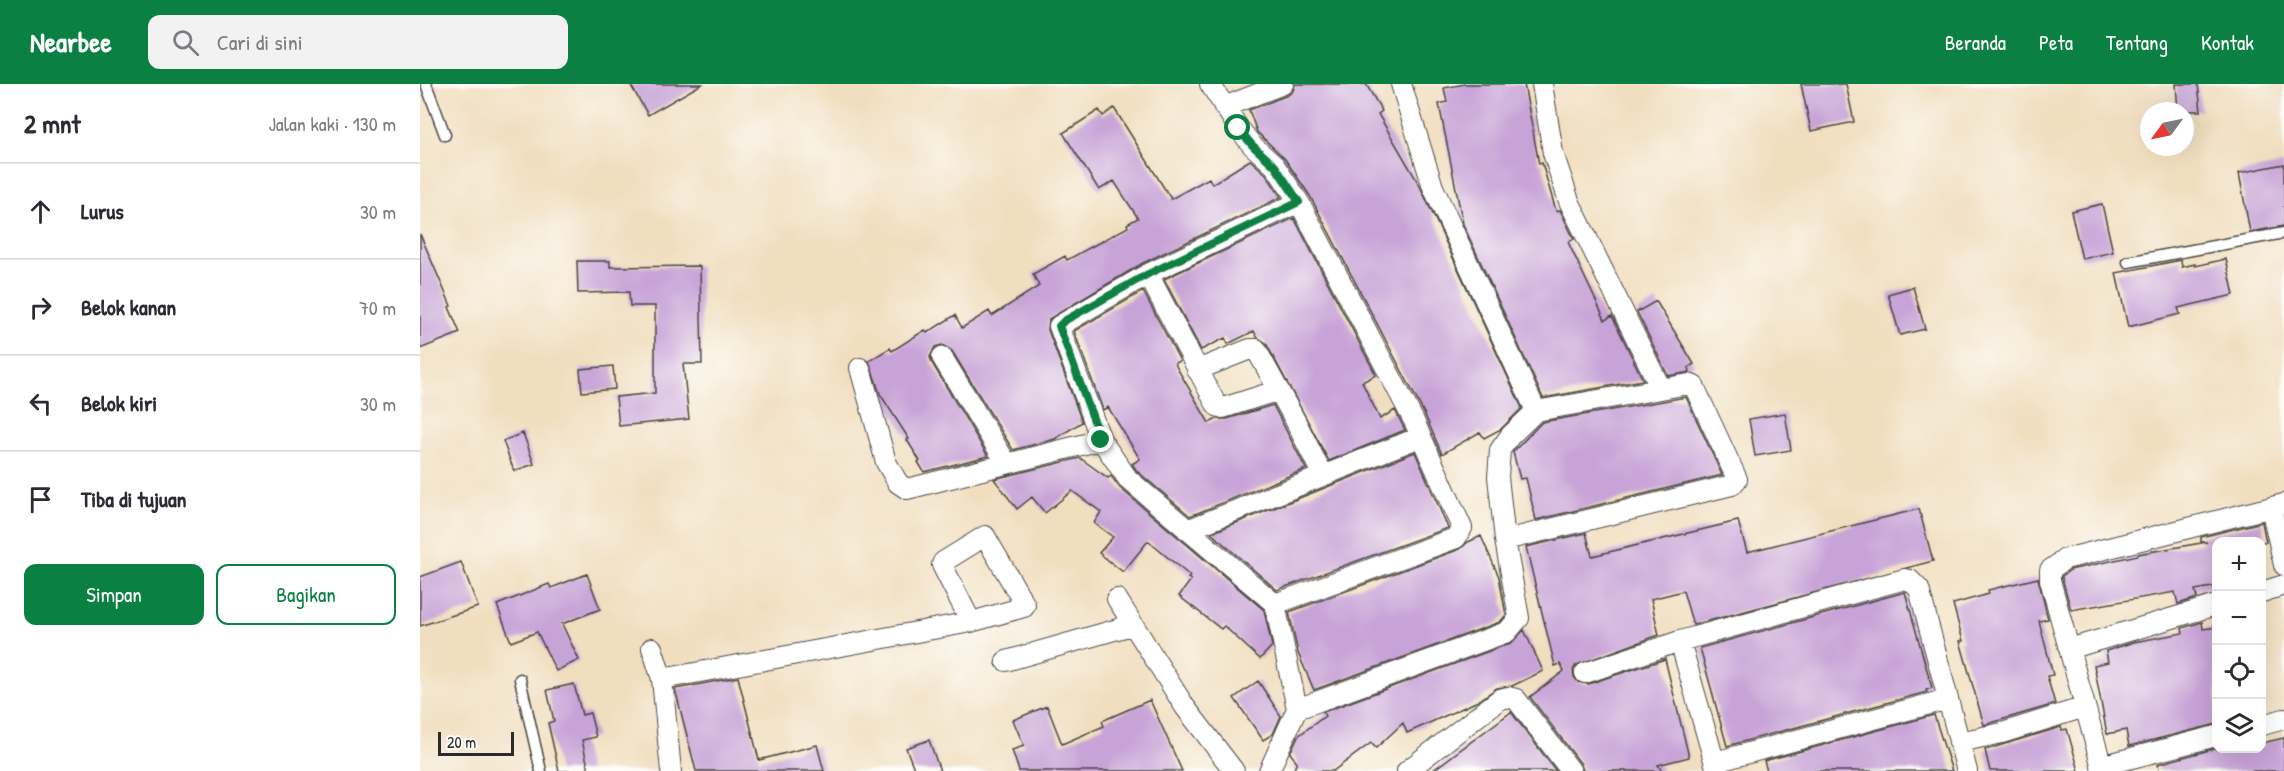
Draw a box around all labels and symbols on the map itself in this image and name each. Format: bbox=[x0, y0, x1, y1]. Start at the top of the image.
north arrow bbox=[2140, 102, 2194, 156]
route start bbox=[1224, 114, 1250, 140]
route end bbox=[1087, 426, 1113, 452]
scale bar bbox=[438, 729, 514, 756]

